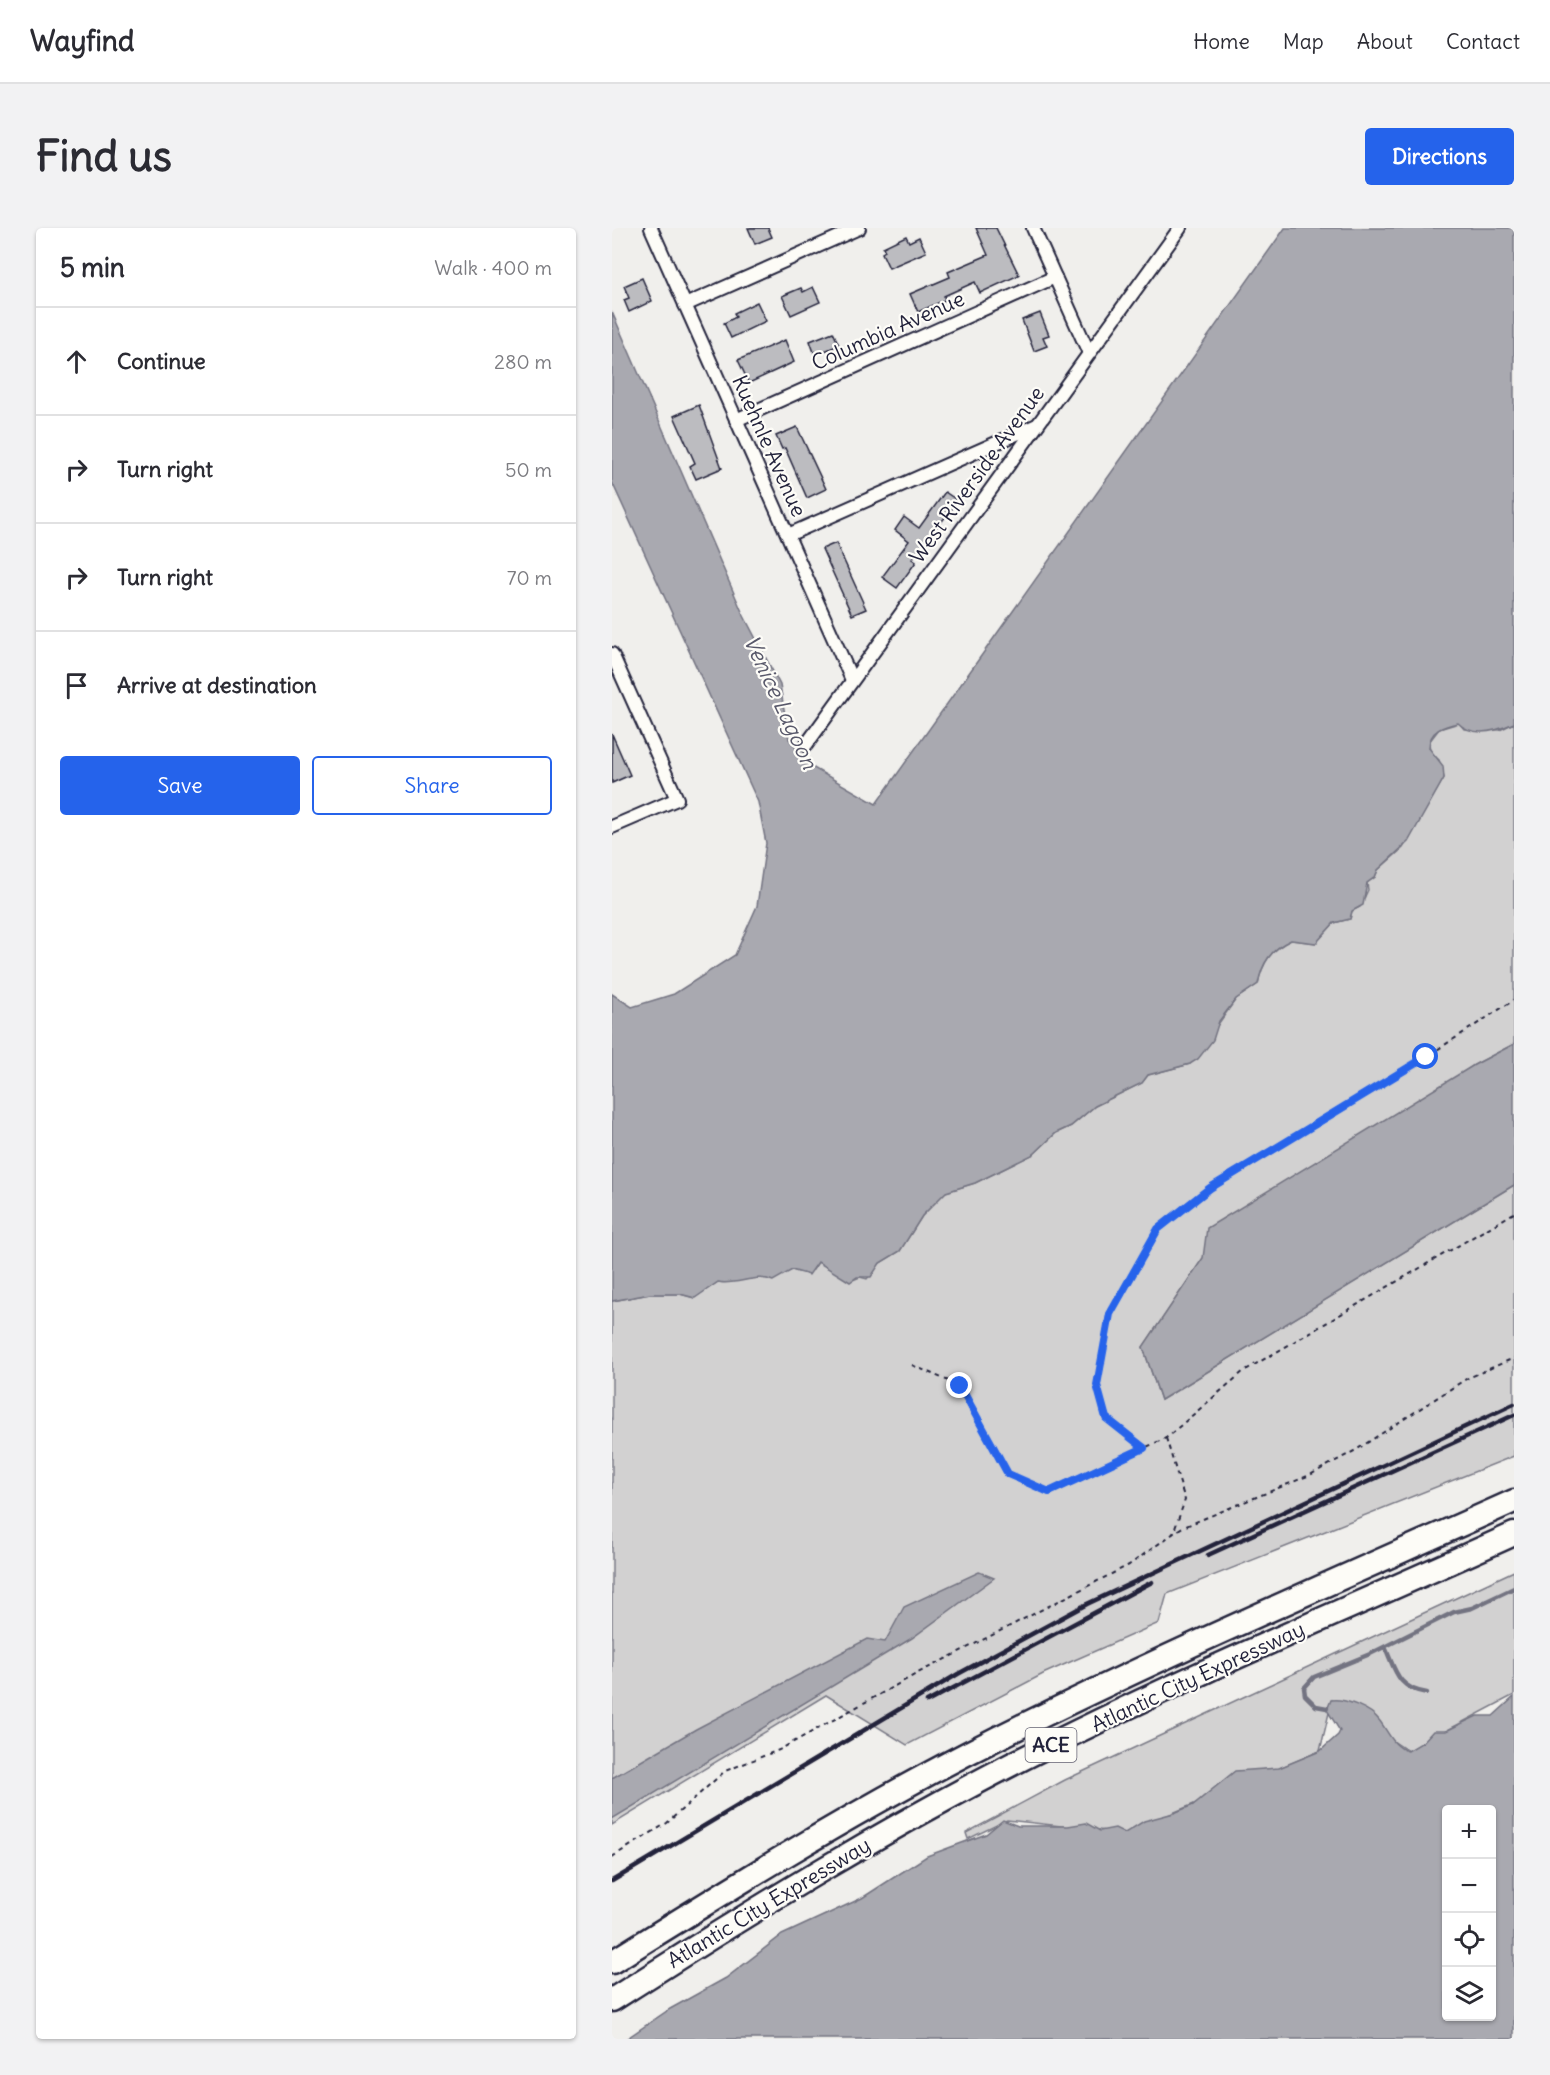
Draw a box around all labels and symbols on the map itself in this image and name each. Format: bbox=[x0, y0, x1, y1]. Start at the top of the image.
street label: Columbia Avenue bbox=[807, 285, 968, 376]
street label: Kuehnle Avenue bbox=[726, 371, 813, 521]
street label: West Riverside Avenue bbox=[903, 381, 1050, 569]
water label: Venice Lagoon bbox=[738, 631, 825, 774]
route start bbox=[1412, 1043, 1438, 1069]
route end bbox=[946, 1372, 972, 1398]
street label: Atlantic City Expressway bbox=[1087, 1615, 1309, 1738]
road number: ACE bbox=[1026, 1728, 1076, 1762]
street label: Atlantic City Expressway bbox=[662, 1831, 875, 1974]

